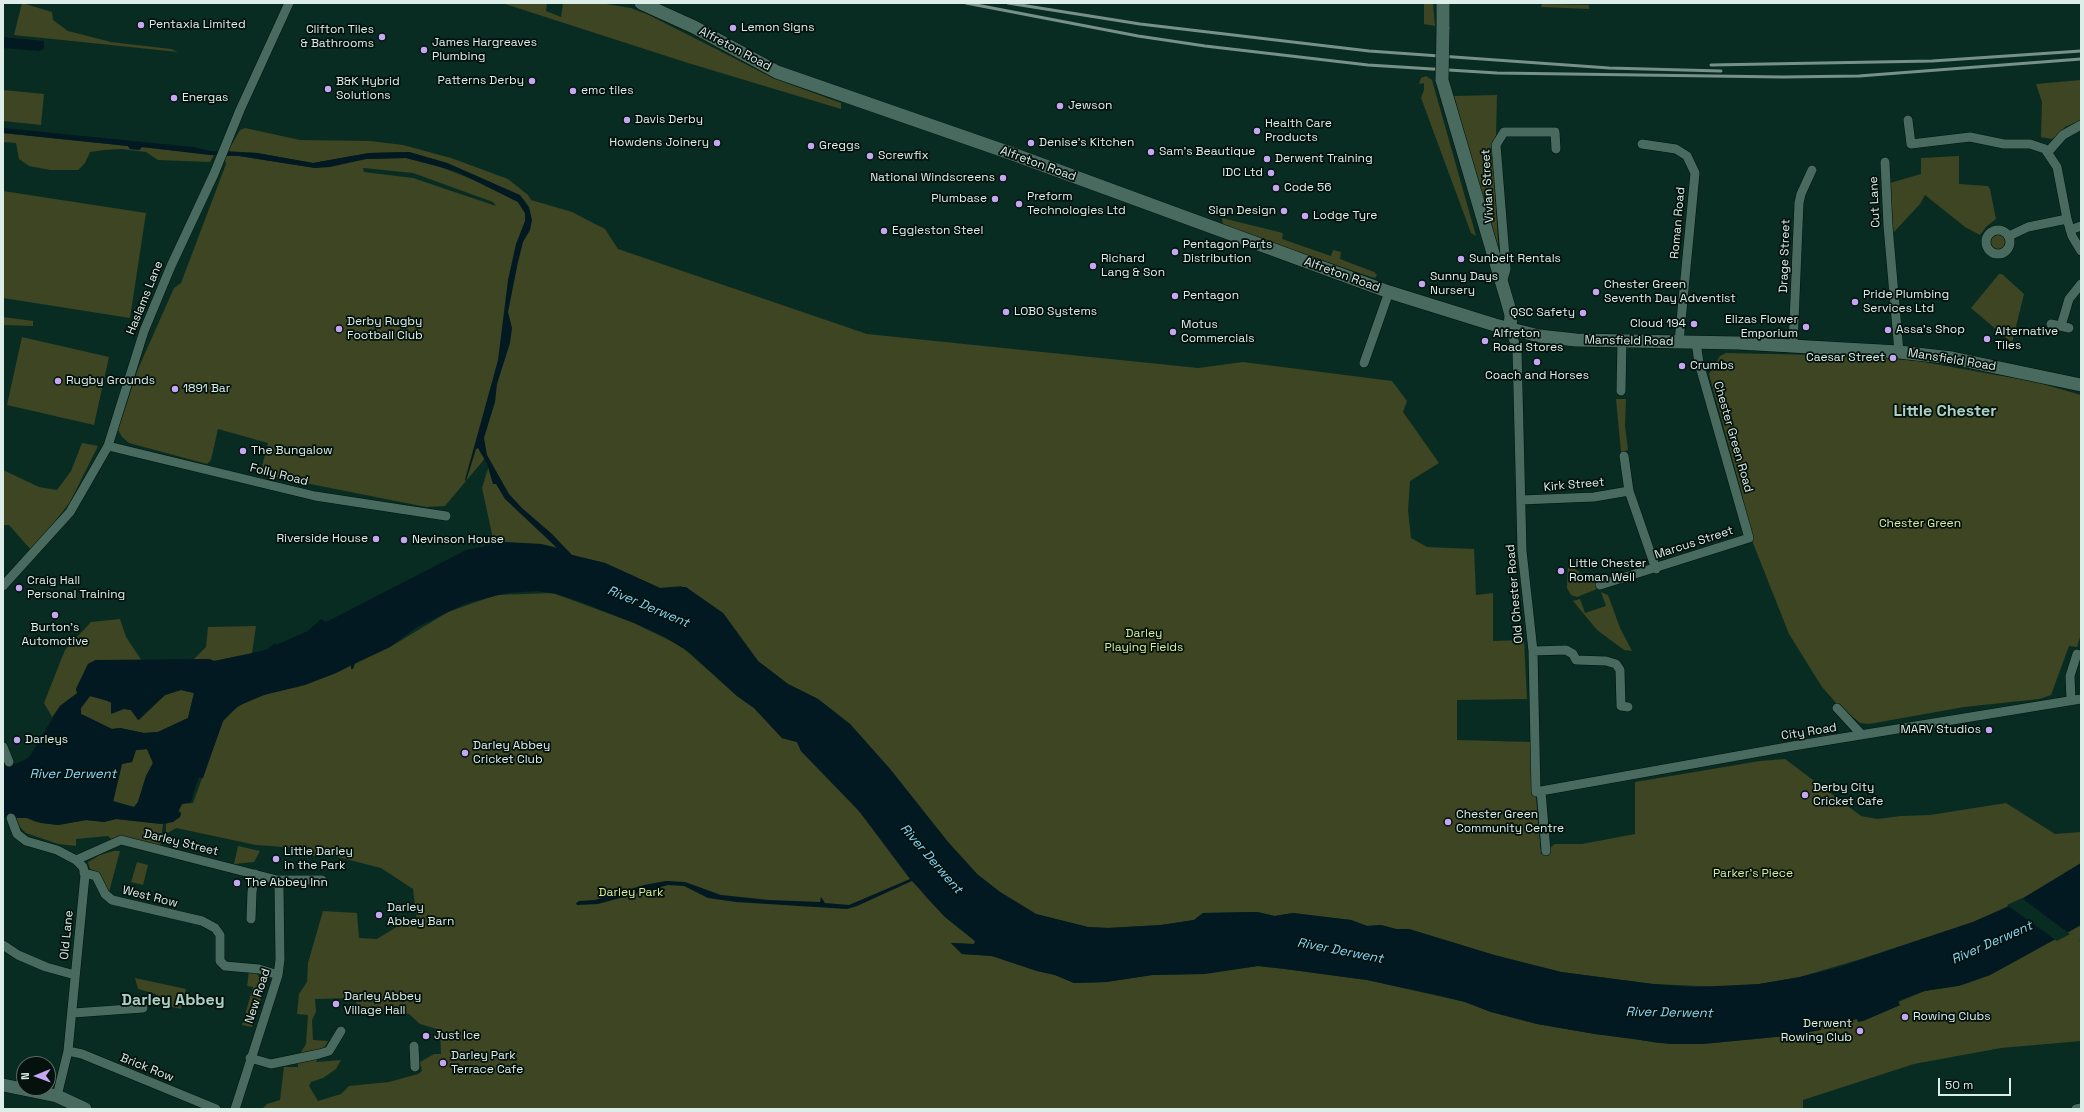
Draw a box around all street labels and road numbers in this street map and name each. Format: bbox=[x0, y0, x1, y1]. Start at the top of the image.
street label: Alfreton Road bbox=[696, 24, 774, 74]
street label: Alfreton Road bbox=[998, 144, 1078, 184]
street label: Vivian Street bbox=[1479, 149, 1497, 223]
street label: Cut Lane bbox=[1866, 176, 1884, 228]
street label: Roman Road bbox=[1668, 186, 1688, 260]
street label: Drage Street bbox=[1777, 219, 1793, 293]
street label: Alfreton Road bbox=[1302, 255, 1382, 295]
street label: Haslams Lane bbox=[124, 259, 166, 337]
street label: Mansfield Road bbox=[1584, 333, 1674, 349]
street label: Mansfield Road bbox=[1907, 346, 1997, 374]
street label: Chester Green Road bbox=[1710, 380, 1756, 494]
street label: Folly Road bbox=[248, 461, 310, 489]
street label: Kirk Street bbox=[1543, 475, 1605, 495]
street label: Marcus Street bbox=[1653, 523, 1735, 563]
street label: Old Chester Road bbox=[1503, 544, 1527, 644]
street label: City Road bbox=[1780, 721, 1838, 743]
street label: Darley Street bbox=[142, 827, 220, 859]
street label: West Row bbox=[121, 883, 179, 911]
street label: Old Lane bbox=[57, 910, 77, 960]
street label: New Road bbox=[242, 967, 274, 1025]
street label: Brick Row bbox=[118, 1051, 176, 1085]

